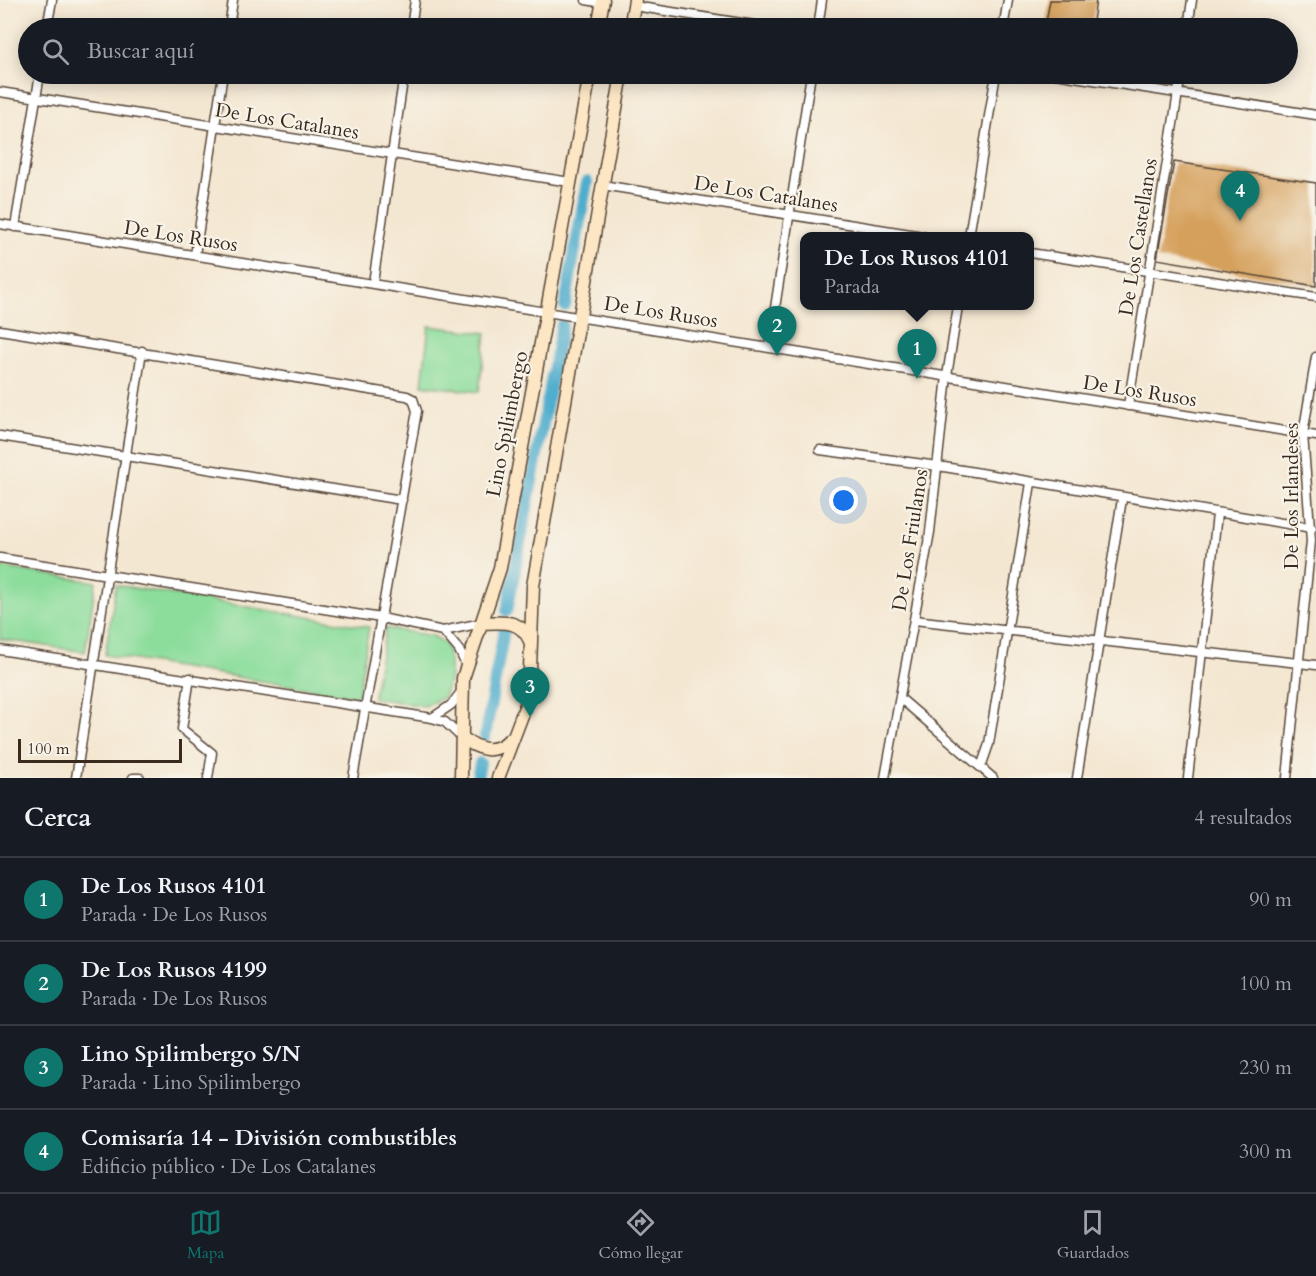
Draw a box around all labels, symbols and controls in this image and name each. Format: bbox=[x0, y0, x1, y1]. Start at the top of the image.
search box bbox=[18, 18, 1298, 84]
icon: search bbox=[39, 35, 72, 68]
text: Buscar aquí bbox=[87, 36, 194, 66]
street label: De Los Catalanes bbox=[213, 96, 361, 146]
street label: De Los Castellanos bbox=[1112, 156, 1164, 318]
street label: De Los Catalanes bbox=[692, 169, 840, 219]
pin: 4 bbox=[1220, 172, 1260, 221]
street label: De Los Rusos bbox=[122, 214, 240, 258]
popup bbox=[800, 232, 1034, 310]
text: De Los Rusos 4101 bbox=[824, 243, 1010, 273]
text: Parada bbox=[824, 273, 880, 300]
street label: De Los Rusos bbox=[602, 290, 720, 334]
pin: 2 bbox=[758, 306, 796, 356]
pin: 1 bbox=[898, 330, 936, 379]
street label: Lino Spilimbergo bbox=[480, 348, 534, 499]
street label: De Los Rusos bbox=[1081, 369, 1199, 413]
street label: De Los Irlandeses bbox=[1278, 422, 1305, 570]
street label: De Los Friulanos bbox=[885, 467, 935, 613]
your location bbox=[829, 486, 858, 515]
pin: 3 bbox=[510, 668, 550, 717]
scale bar bbox=[18, 736, 182, 764]
text: 100 m bbox=[27, 738, 69, 760]
text: Cerca bbox=[24, 800, 91, 835]
text: 4 resultados bbox=[1194, 804, 1292, 831]
text: De Los Rusos 4101 bbox=[81, 871, 267, 901]
text: 1 bbox=[38, 886, 49, 913]
text: 90 m bbox=[1249, 886, 1292, 913]
text: Parada · De Los Rusos bbox=[81, 901, 267, 928]
text: De Los Rusos 4199 bbox=[81, 955, 267, 985]
text: 2 bbox=[38, 970, 49, 997]
text: 100 m bbox=[1239, 970, 1292, 997]
text: Parada · De Los Rusos bbox=[81, 985, 267, 1012]
text: Lino Spilimbergo S/N bbox=[81, 1039, 301, 1069]
text: 3 bbox=[38, 1054, 49, 1081]
text: 230 m bbox=[1239, 1054, 1292, 1081]
text: Parada · Lino Spilimbergo bbox=[81, 1069, 301, 1096]
text: Comisaría 14 - División combustibles bbox=[81, 1123, 457, 1153]
text: 4 bbox=[38, 1138, 49, 1165]
text: 300 m bbox=[1239, 1138, 1292, 1165]
text: Edificio público · De Los Catalanes bbox=[81, 1153, 376, 1180]
tab: Mapa bbox=[187, 1206, 224, 1264]
tab: Cómo llegar bbox=[598, 1206, 683, 1264]
tab: Guardados bbox=[1057, 1206, 1129, 1264]

